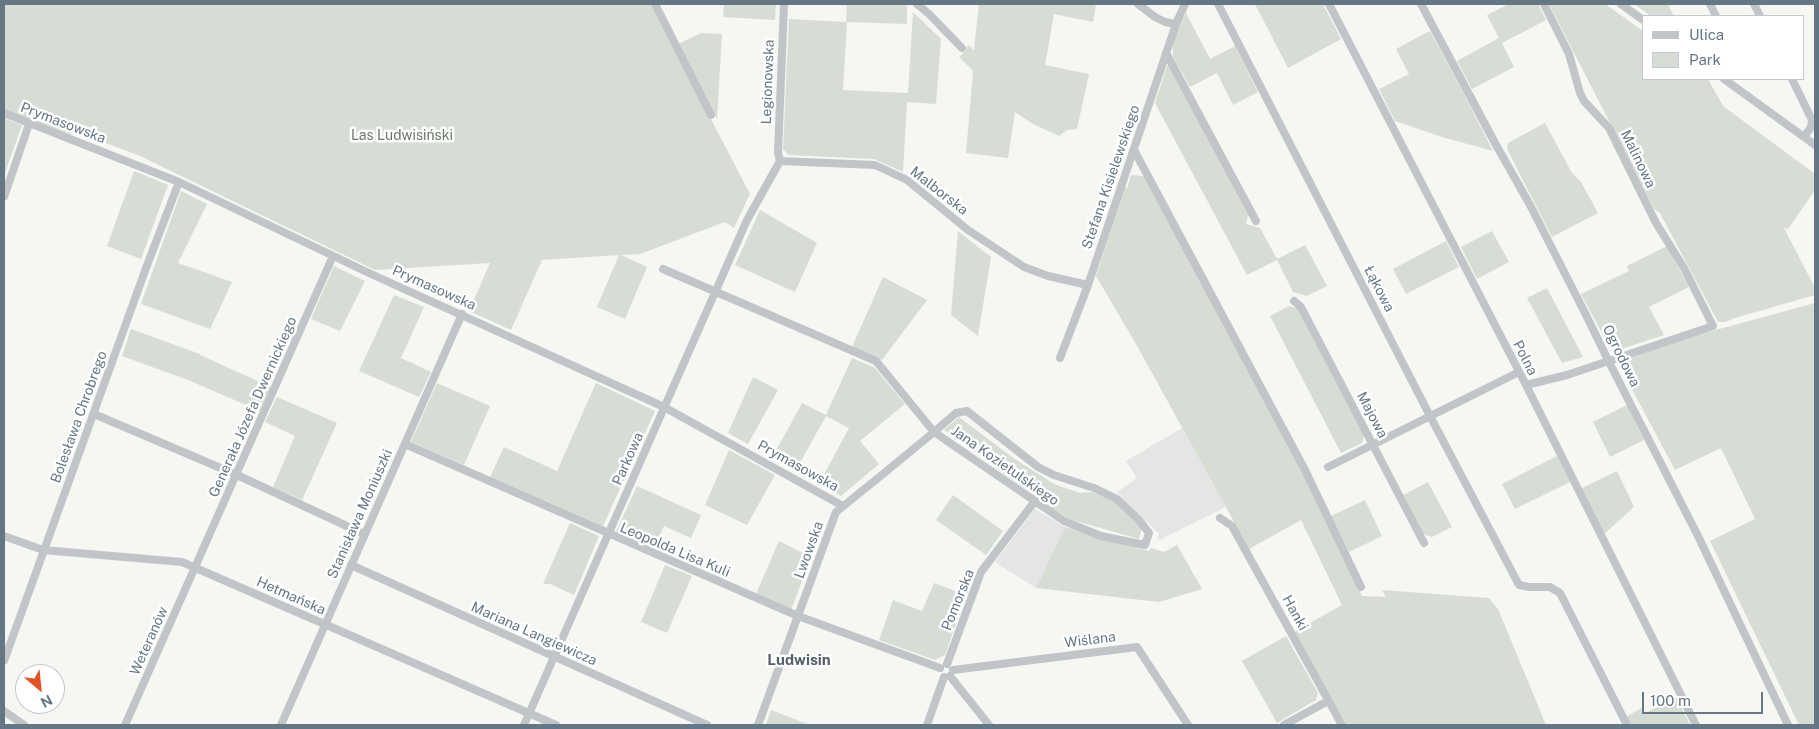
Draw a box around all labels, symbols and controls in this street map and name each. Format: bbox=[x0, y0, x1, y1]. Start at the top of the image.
legend bbox=[1642, 15, 1804, 80]
text: Ulica bbox=[1689, 26, 1724, 43]
street label: Legionowska bbox=[758, 39, 778, 125]
text: Park bbox=[1689, 51, 1721, 68]
street label: Prymasowska bbox=[18, 99, 108, 147]
street label: Stefana Kisielewskiego bbox=[1078, 103, 1144, 251]
street label: Malinowa bbox=[1617, 127, 1659, 191]
park label: Las Ludwisiński bbox=[351, 128, 453, 144]
street label: Malborska bbox=[907, 163, 971, 219]
street label: Prymasowska bbox=[389, 262, 479, 314]
street label: Łąkowa bbox=[1360, 263, 1398, 315]
street label: Generała Józefa Dwernickiego bbox=[205, 314, 301, 500]
street label: Ogrodowa bbox=[1599, 322, 1643, 390]
street label: Polna bbox=[1509, 338, 1541, 378]
street label: Bolesława Chrobrego bbox=[47, 349, 111, 485]
street label: Majowa bbox=[1353, 389, 1391, 441]
street label: Jana Kozietulskiego bbox=[948, 423, 1062, 509]
street label: Parkowa bbox=[609, 430, 647, 488]
street label: Prymasowska bbox=[755, 437, 841, 495]
street label: Stanisława Moniuszki bbox=[324, 447, 396, 581]
street label: Leopolda Lisa Kuli bbox=[617, 519, 733, 581]
street label: Lwowska bbox=[791, 519, 827, 581]
street label: Pomorska bbox=[938, 567, 978, 633]
street label: Hetmańska bbox=[254, 573, 328, 619]
street label: Hanki bbox=[1278, 592, 1312, 634]
street label: Mariana Langiewicza bbox=[468, 599, 600, 669]
street label: Weteranów bbox=[126, 604, 172, 678]
street label: Wiślana bbox=[1063, 629, 1117, 651]
district label: Ludwisin bbox=[767, 651, 831, 669]
north arrow bbox=[15, 664, 65, 714]
scale bar bbox=[1644, 682, 1765, 714]
text: N bbox=[38, 692, 55, 711]
text: 100 m bbox=[1650, 692, 1691, 709]

